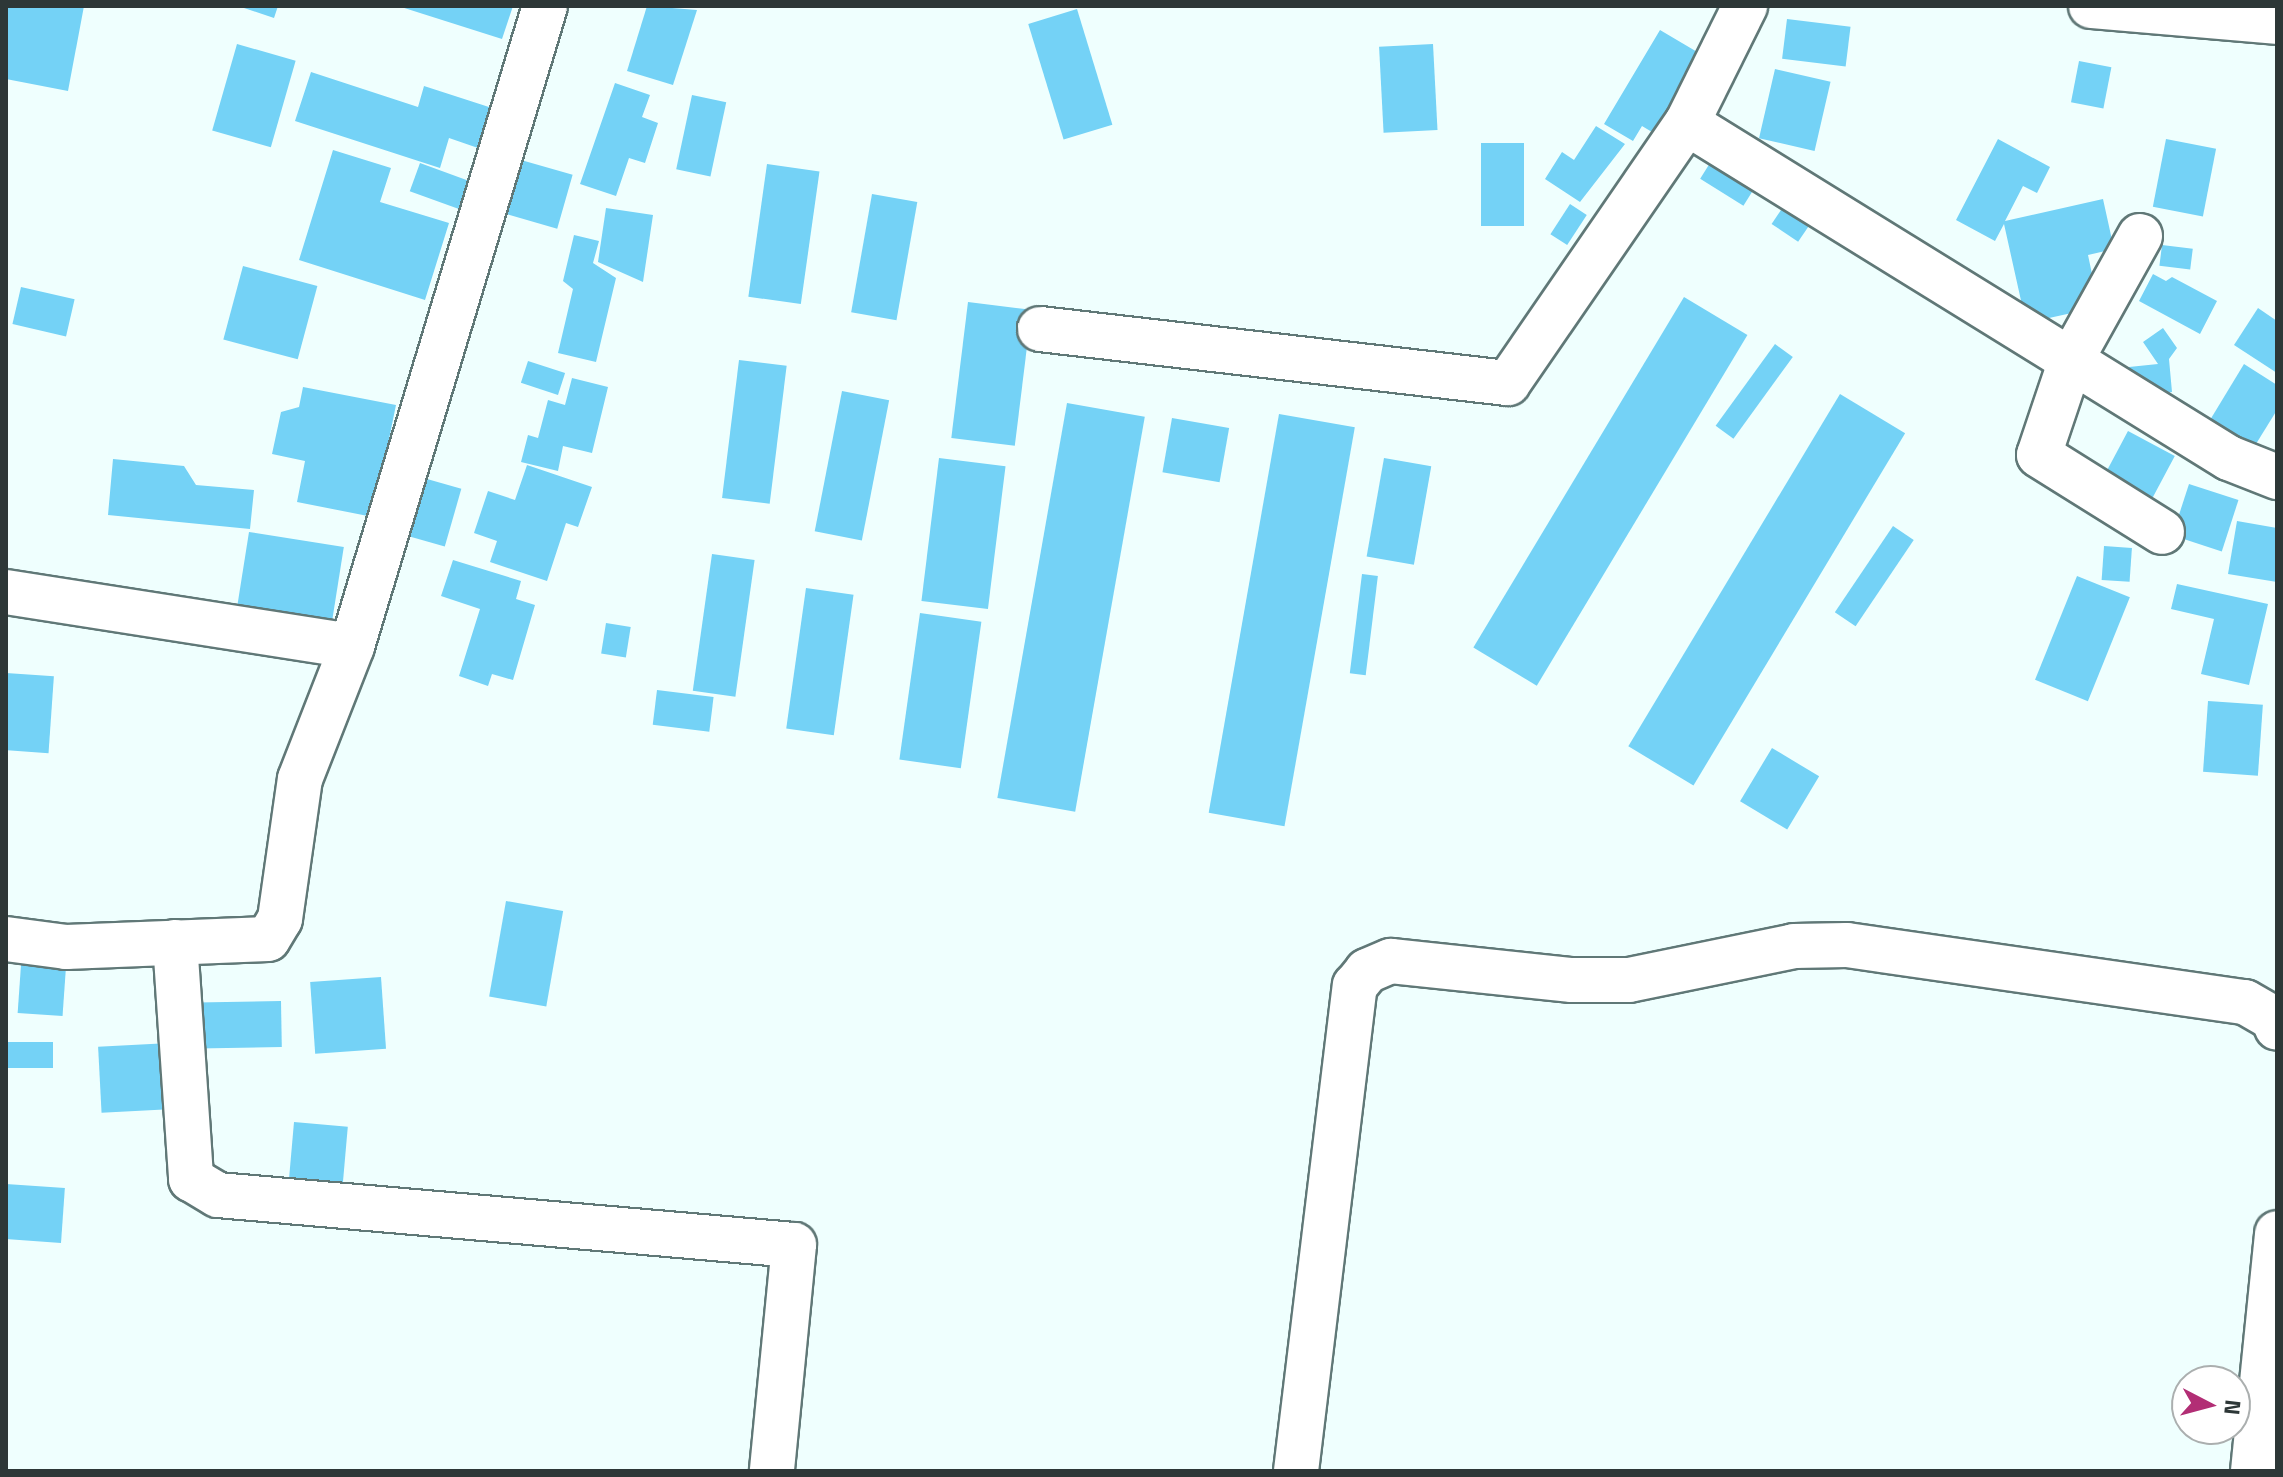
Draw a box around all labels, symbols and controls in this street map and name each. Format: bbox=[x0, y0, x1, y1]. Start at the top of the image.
north arrow bbox=[2171, 1365, 2251, 1445]
text: N bbox=[2215, 1398, 2251, 1417]

